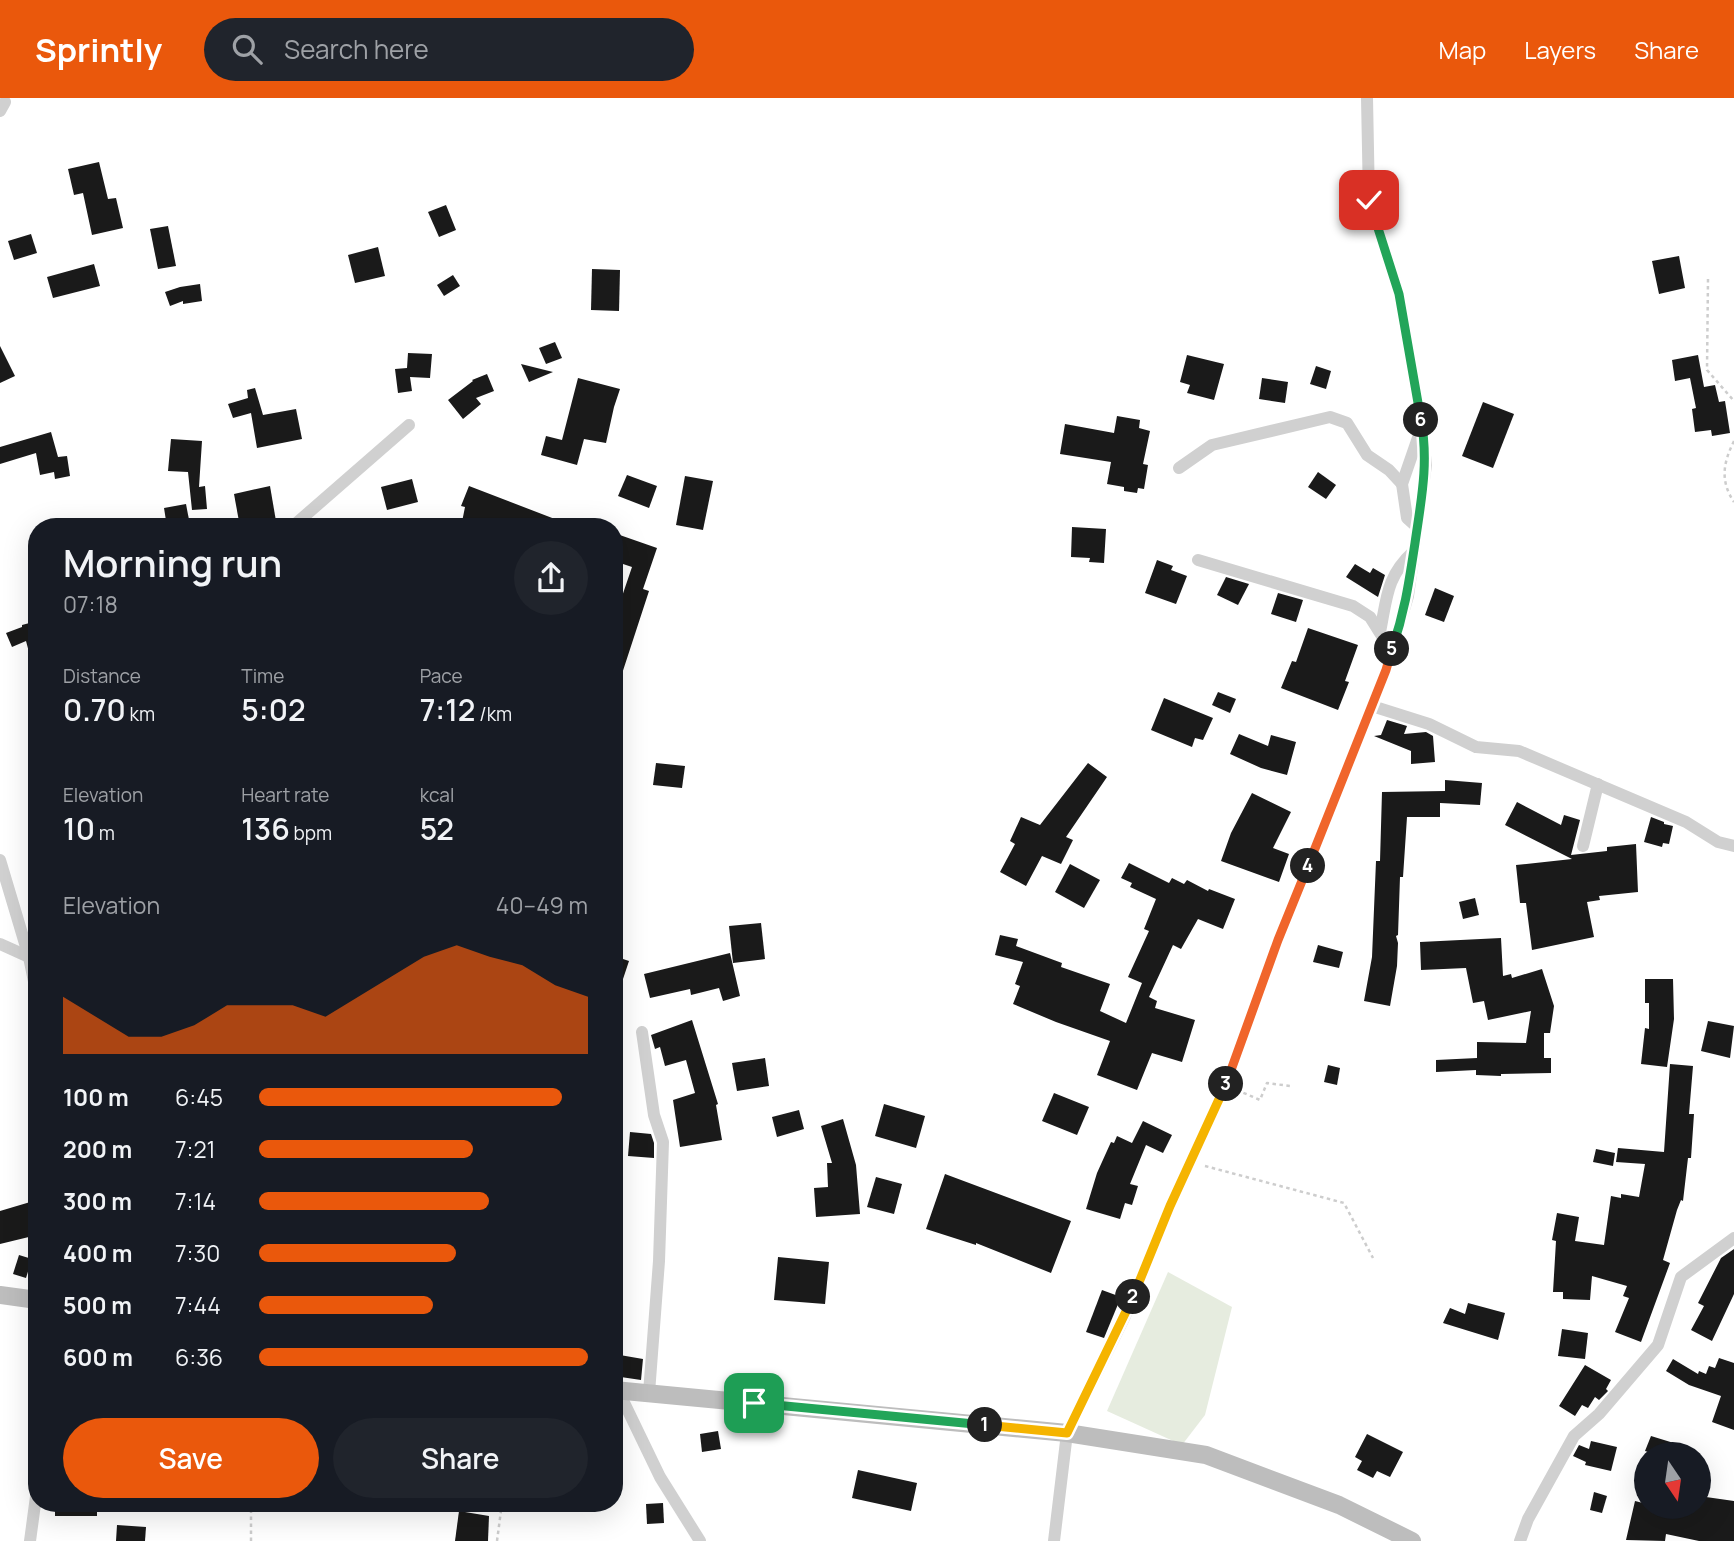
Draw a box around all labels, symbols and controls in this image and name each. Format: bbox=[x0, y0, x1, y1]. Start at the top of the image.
search box bbox=[204, 18, 694, 81]
text: Sprintly bbox=[35, 27, 162, 72]
icon: search bbox=[228, 30, 266, 68]
text: Search here bbox=[284, 31, 429, 67]
text: Map bbox=[1439, 33, 1486, 66]
text: Layers bbox=[1524, 33, 1596, 66]
text: Share bbox=[1634, 33, 1699, 66]
pin bbox=[1339, 170, 1399, 230]
icon: check bbox=[1350, 181, 1388, 219]
pin: 6 bbox=[1404, 402, 1438, 438]
text: 6 bbox=[1415, 406, 1426, 432]
text: Morning run bbox=[63, 536, 282, 588]
button: share bbox=[514, 541, 588, 615]
text: 07:18 bbox=[63, 588, 118, 620]
pin: 5 bbox=[1374, 632, 1410, 666]
text: 5 bbox=[1386, 635, 1397, 661]
text: Distance bbox=[63, 663, 141, 689]
text: Time bbox=[241, 663, 284, 689]
text: Pace bbox=[420, 663, 463, 689]
text: 0.70 bbox=[63, 689, 126, 730]
text: 5:02 bbox=[241, 689, 306, 730]
text: 7:12 bbox=[420, 689, 475, 730]
text: km bbox=[126, 701, 155, 727]
text: /km bbox=[475, 701, 512, 727]
text: Elevation bbox=[63, 782, 143, 808]
text: Heart rate bbox=[241, 782, 329, 808]
text: kcal bbox=[420, 782, 454, 808]
text: 10 bbox=[63, 808, 95, 849]
text: 136 bbox=[241, 808, 290, 849]
text: 52 bbox=[420, 808, 454, 849]
text: m bbox=[95, 820, 115, 846]
text: bpm bbox=[290, 820, 332, 846]
pin: 4 bbox=[1290, 848, 1326, 884]
text: 4 bbox=[1302, 852, 1313, 878]
text: Elevation bbox=[63, 889, 160, 921]
text: 40–49 m bbox=[496, 889, 588, 921]
pin: 3 bbox=[1208, 1066, 1244, 1102]
text: 3 bbox=[1220, 1070, 1231, 1096]
text: 100 m bbox=[63, 1081, 129, 1113]
text: 6:45 bbox=[175, 1081, 223, 1113]
text: 200 m bbox=[63, 1133, 132, 1165]
text: 7:21 bbox=[175, 1133, 216, 1165]
text: 300 m bbox=[63, 1185, 132, 1217]
text: 7:14 bbox=[175, 1185, 216, 1217]
text: 400 m bbox=[63, 1237, 133, 1269]
text: 7:30 bbox=[175, 1237, 220, 1269]
pin: 2 bbox=[1116, 1280, 1150, 1314]
text: 2 bbox=[1127, 1283, 1138, 1309]
text: 500 m bbox=[63, 1289, 132, 1321]
text: 7:44 bbox=[175, 1289, 221, 1321]
text: 600 m bbox=[63, 1341, 133, 1373]
text: 6:36 bbox=[175, 1341, 223, 1373]
pin bbox=[724, 1373, 784, 1433]
icon: arrive bbox=[735, 1384, 773, 1422]
pin: 1 bbox=[968, 1408, 1002, 1442]
text: 1 bbox=[980, 1411, 989, 1437]
button: Save bbox=[63, 1418, 319, 1498]
button: Share bbox=[333, 1418, 588, 1498]
north arrow bbox=[1634, 1442, 1712, 1519]
map controls bbox=[1634, 1442, 1711, 1519]

